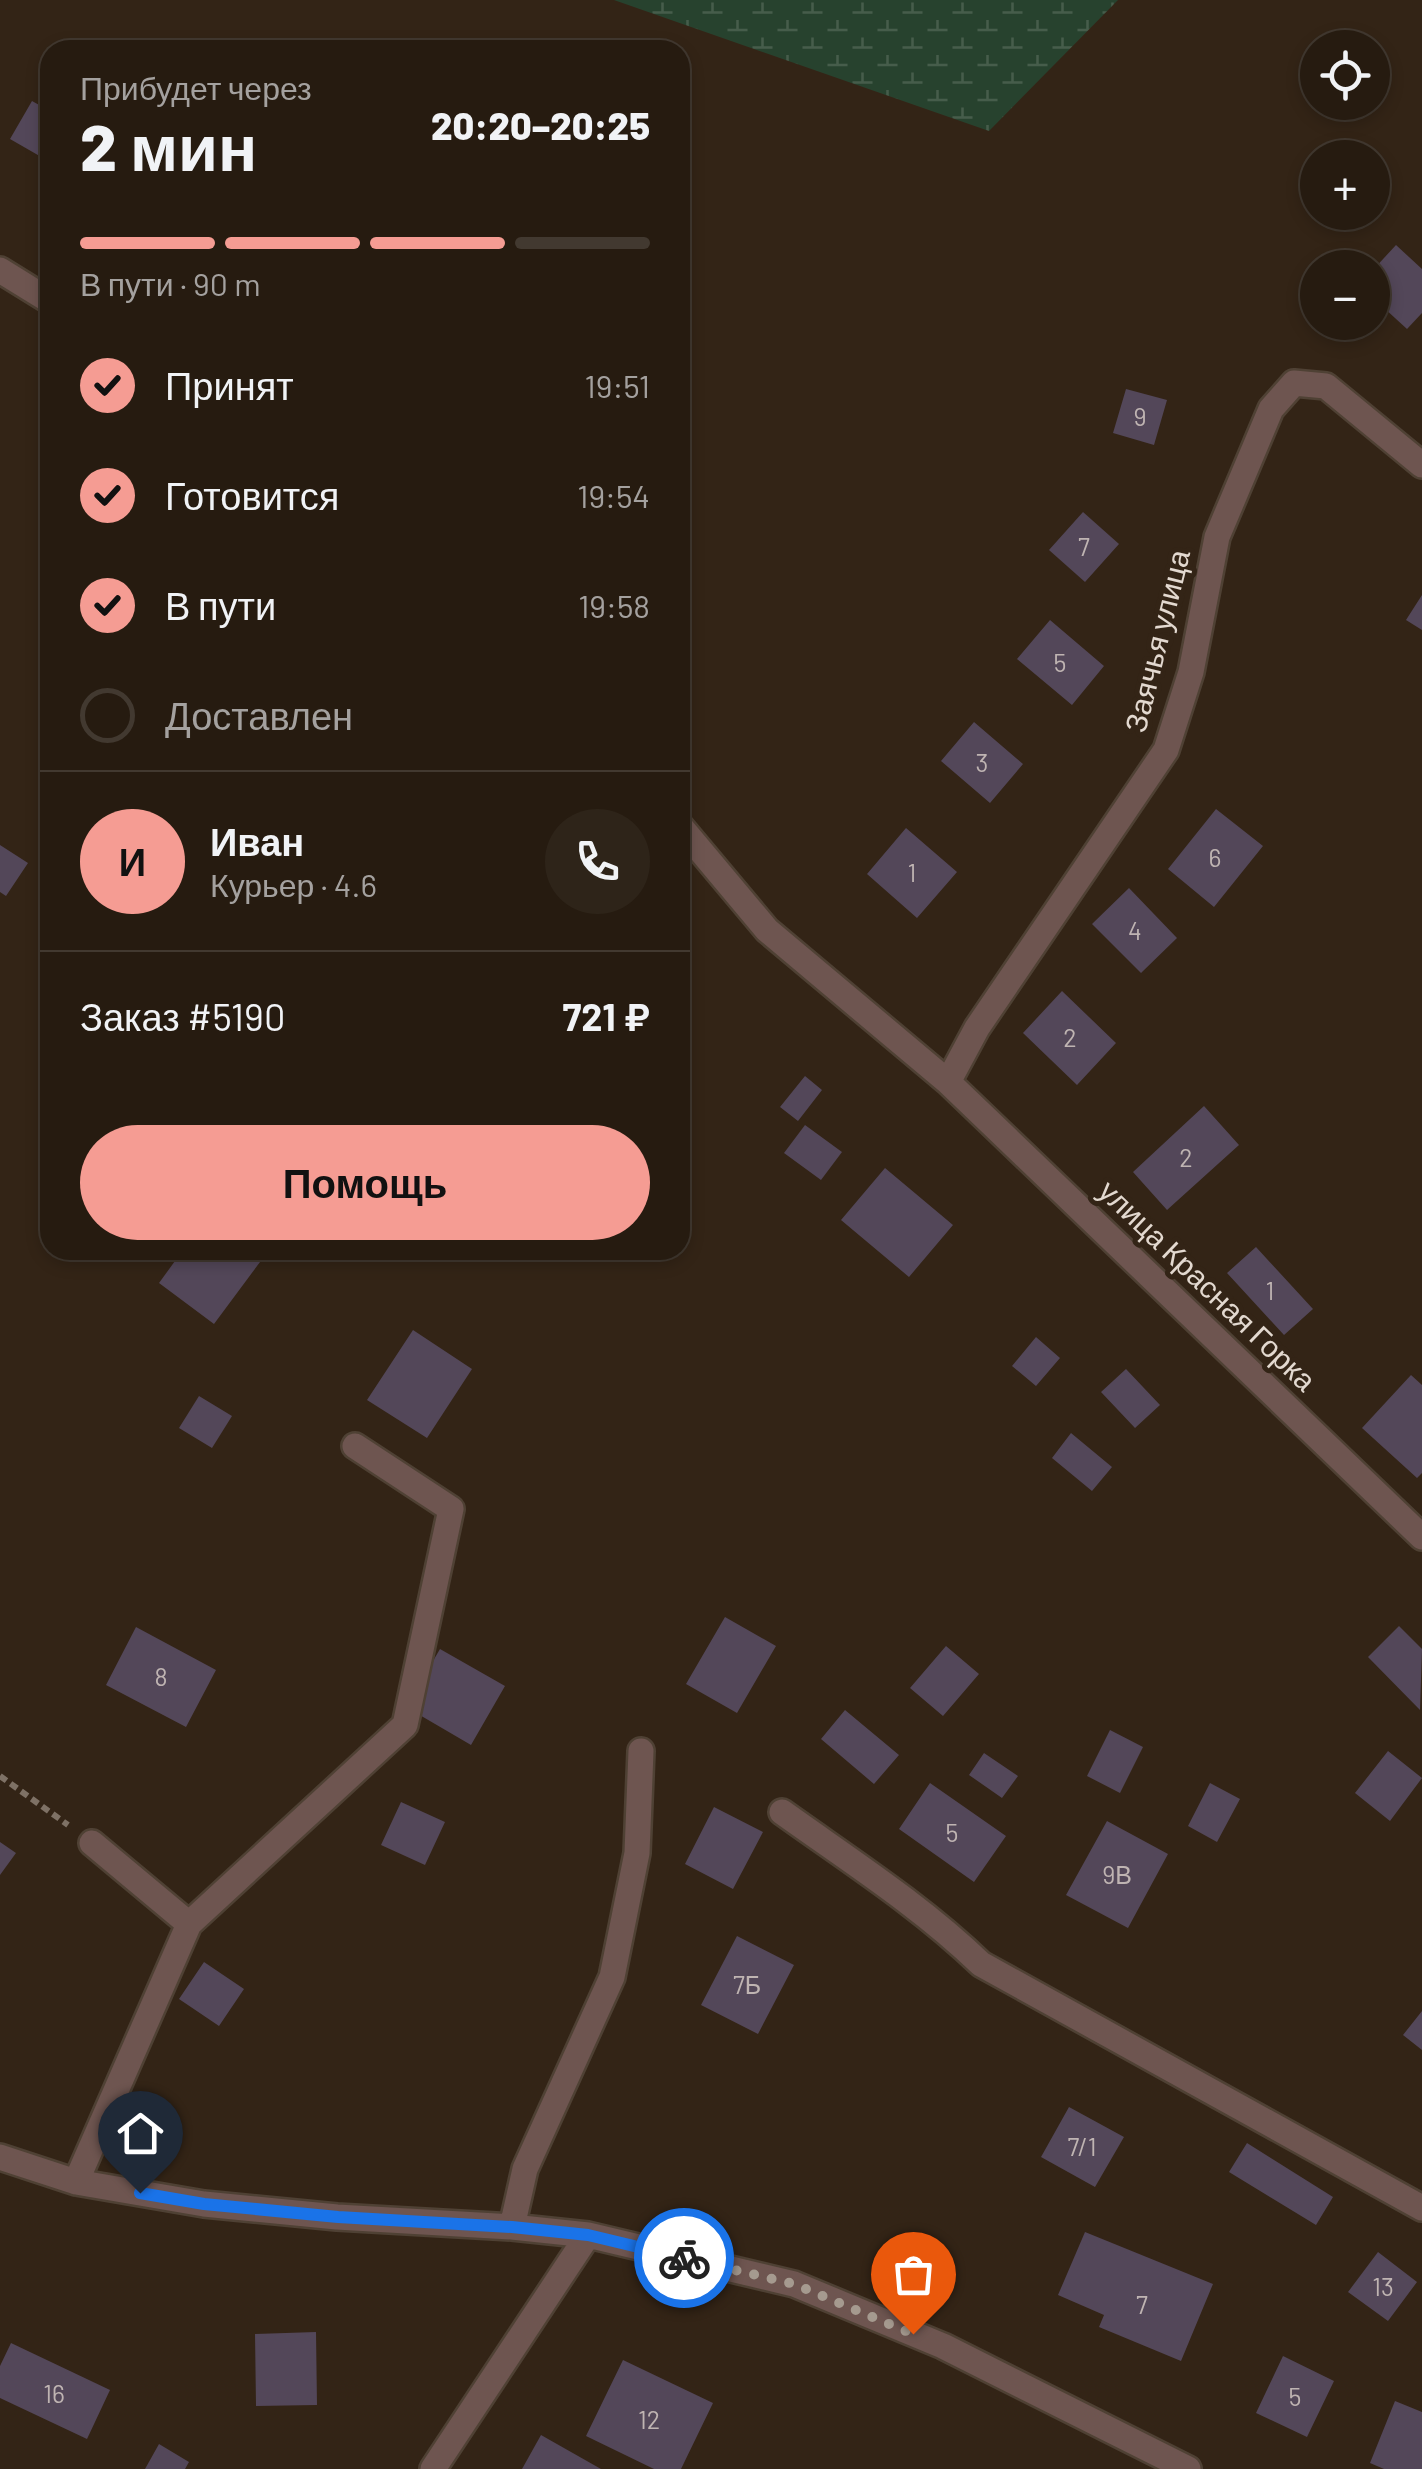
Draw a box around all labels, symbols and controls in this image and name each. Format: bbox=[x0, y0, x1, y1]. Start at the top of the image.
map controls bbox=[1300, 30, 1390, 340]
button: locate bbox=[1300, 30, 1390, 120]
text: Прибудет через bbox=[80, 68, 312, 106]
text: 20:20–20:25 bbox=[431, 102, 650, 148]
text: 2 мин bbox=[80, 106, 257, 184]
button: + bbox=[1300, 140, 1390, 230]
button: − bbox=[1300, 250, 1390, 340]
text: В пути · 90 m bbox=[80, 264, 261, 302]
icon: check bbox=[80, 358, 135, 413]
text: Принят bbox=[165, 362, 294, 408]
text: 19:51 bbox=[585, 366, 650, 404]
house number: 9 bbox=[1133, 401, 1147, 431]
icon: check bbox=[80, 468, 135, 523]
text: Готовится bbox=[165, 472, 339, 518]
text: 19:54 bbox=[577, 476, 650, 514]
house number: 7 bbox=[1078, 531, 1090, 561]
street label: Заячья улица bbox=[1116, 545, 1196, 736]
icon: check bbox=[80, 578, 135, 633]
text: В пути bbox=[165, 582, 276, 628]
text: 19:58 bbox=[578, 586, 650, 624]
house number: 5 bbox=[1054, 647, 1066, 677]
text: Доставлен bbox=[165, 692, 353, 738]
house number: 3 bbox=[976, 747, 988, 777]
button: phone bbox=[545, 809, 650, 914]
text: Иван bbox=[210, 818, 304, 864]
text: И bbox=[119, 838, 146, 884]
house number: 6 bbox=[1209, 842, 1221, 872]
house number: 1 bbox=[908, 857, 916, 887]
text: Курьер · 4.6 bbox=[210, 865, 377, 903]
house number: 4 bbox=[1128, 915, 1142, 945]
text: Заказ #5190 bbox=[80, 993, 285, 1039]
text: 721 ₽ bbox=[562, 993, 650, 1039]
house number: 2 bbox=[1063, 1022, 1077, 1052]
button: Помощь bbox=[80, 1125, 650, 1240]
house number: 2 bbox=[1179, 1142, 1193, 1172]
street label: улица Красная Горка bbox=[1092, 1172, 1325, 1398]
house number: 1 bbox=[1266, 1275, 1274, 1305]
house number: 8 bbox=[154, 1661, 168, 1691]
house number: 5 bbox=[946, 1817, 958, 1847]
house number: 9В bbox=[1102, 1859, 1132, 1889]
house number: 7Б bbox=[733, 1969, 761, 1999]
pin bbox=[98, 2091, 183, 2194]
icon: home bbox=[113, 2106, 168, 2161]
house number: 7/1 bbox=[1067, 2131, 1097, 2161]
courier bbox=[634, 2208, 734, 2308]
icon: bike bbox=[657, 2231, 712, 2286]
pin bbox=[871, 2232, 956, 2335]
icon: bag bbox=[886, 2247, 941, 2302]
house number: 13 bbox=[1372, 2271, 1394, 2301]
house number: 7 bbox=[1136, 2289, 1148, 2319]
house number: 16 bbox=[43, 2378, 65, 2408]
house number: 5 bbox=[1289, 2381, 1301, 2411]
house number: 12 bbox=[638, 2404, 660, 2434]

